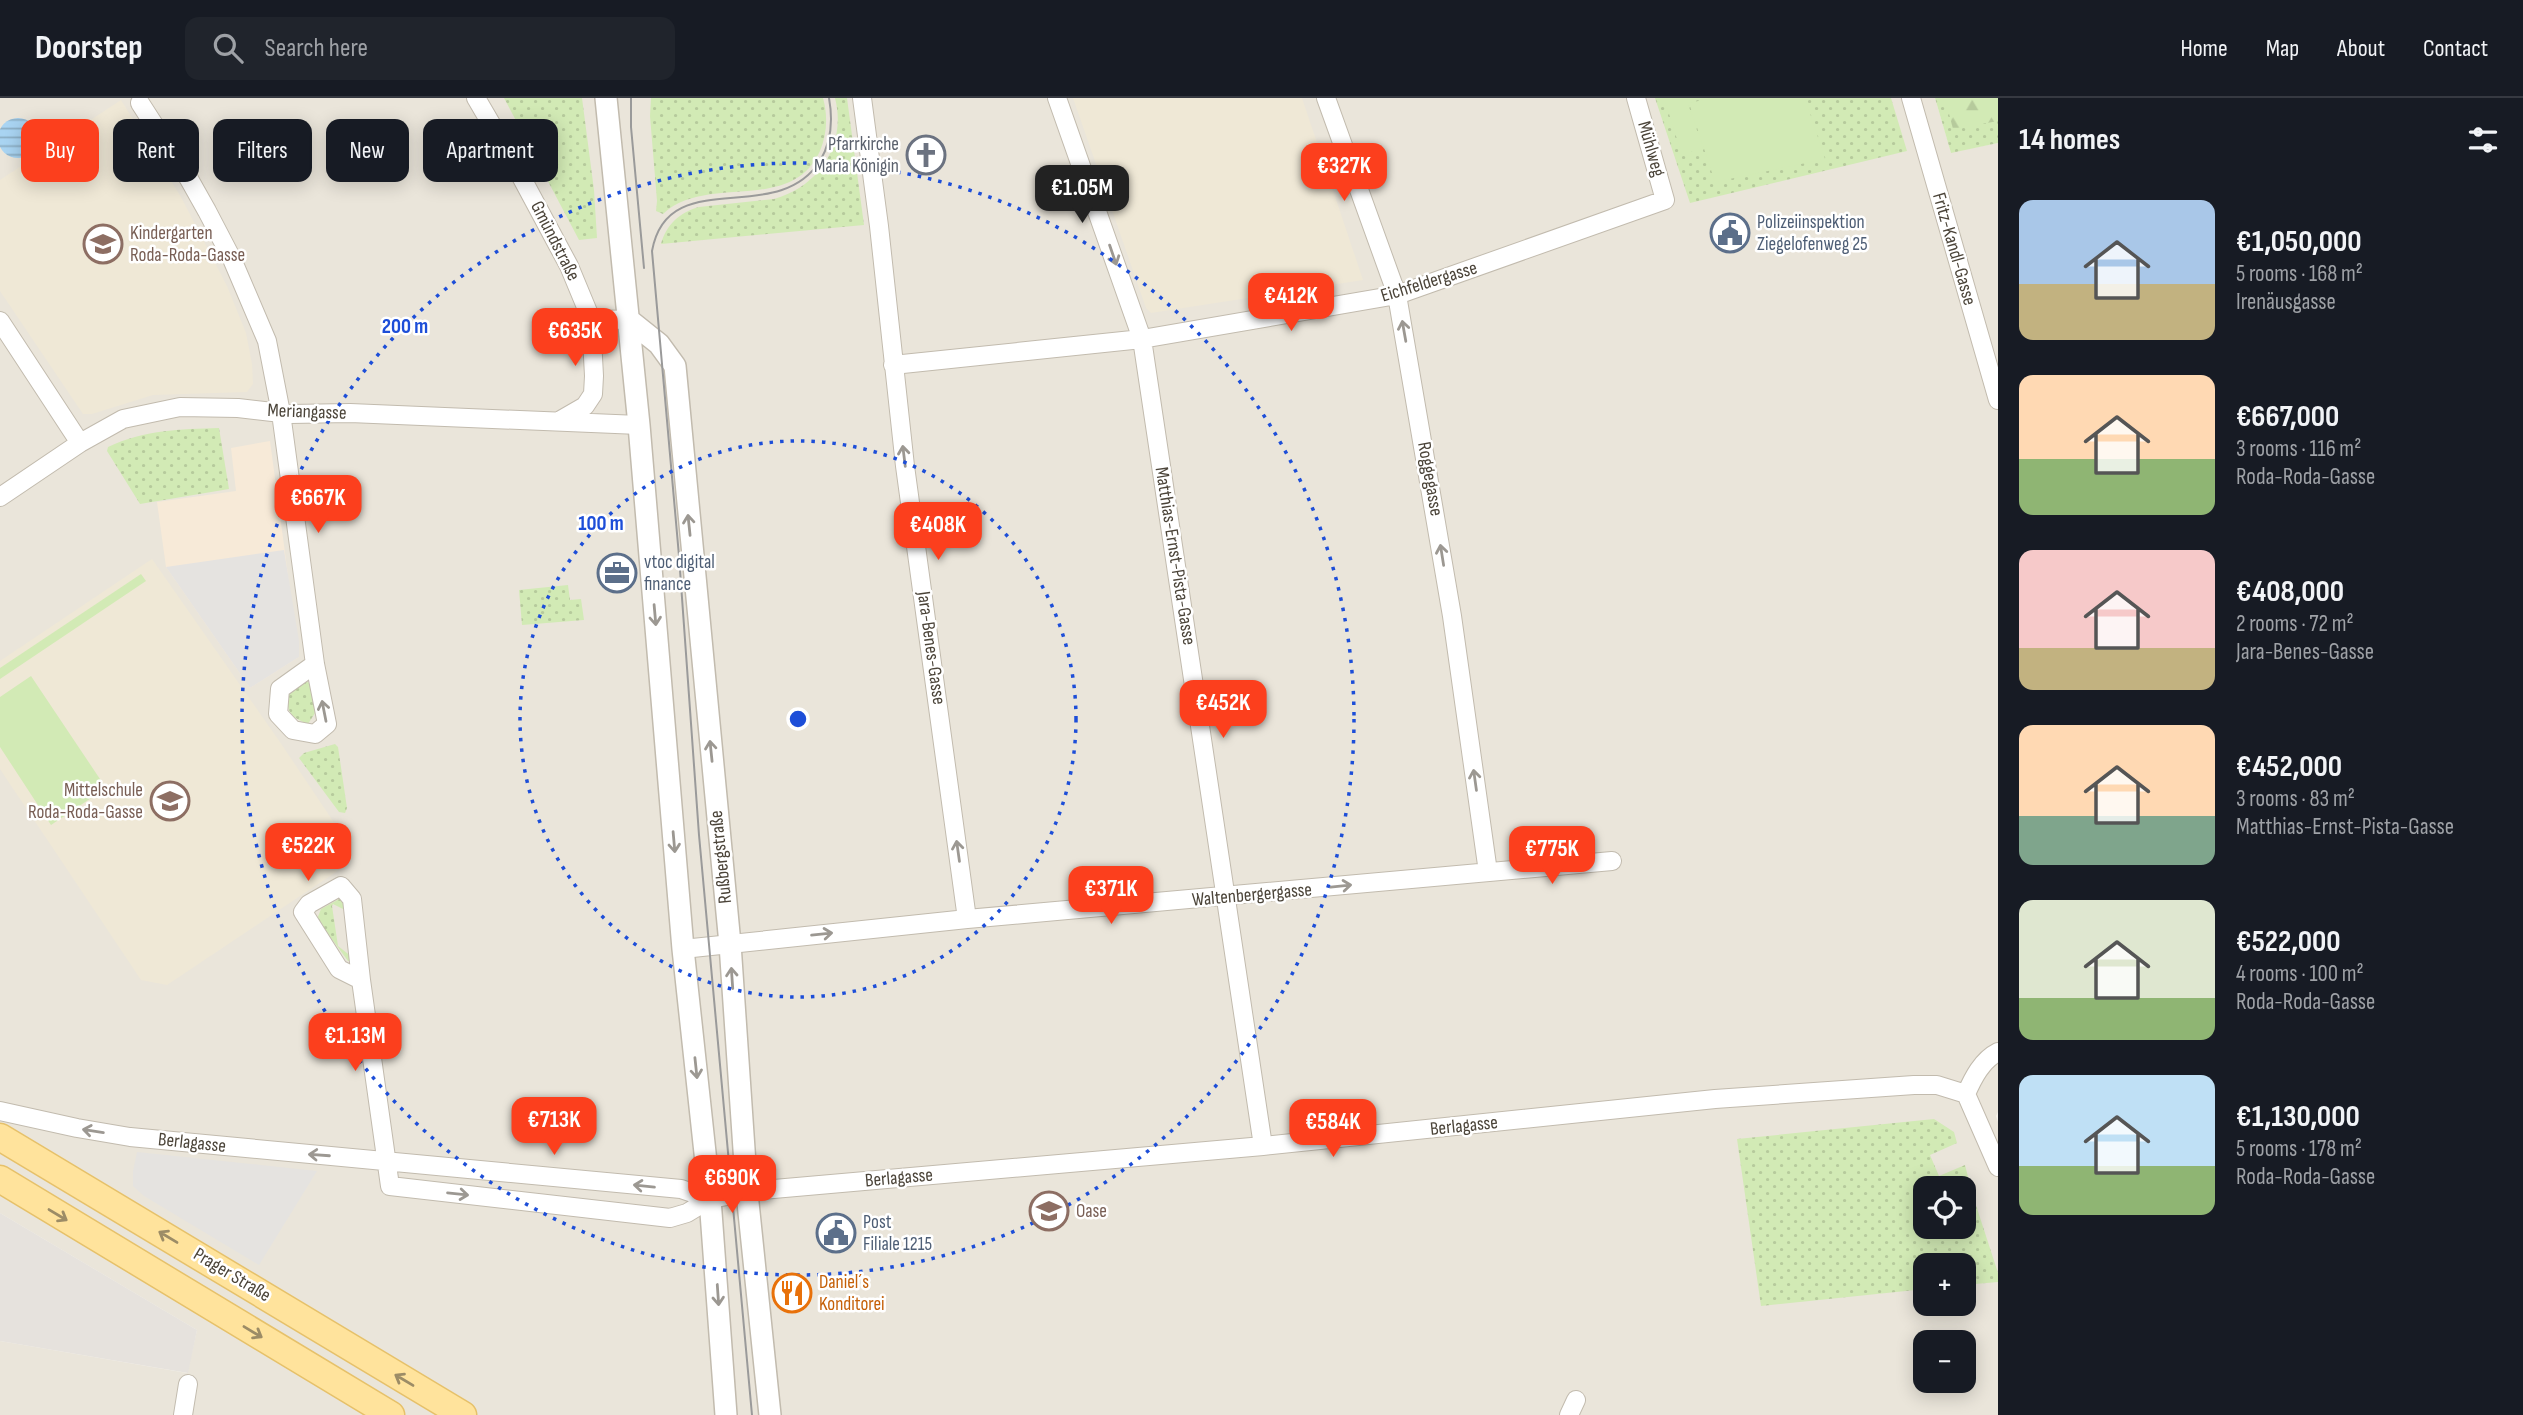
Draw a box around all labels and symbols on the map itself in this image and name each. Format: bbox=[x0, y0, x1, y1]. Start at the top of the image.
street label: Mühlweg bbox=[1632, 119, 1670, 180]
place label: Pfarrkirche Maria Königin bbox=[814, 133, 899, 178]
church icon: Pfarrkirche Maria Königin bbox=[905, 134, 947, 176]
pin: €327K bbox=[1295, 144, 1393, 203]
pin: €1.05M bbox=[1025, 166, 1139, 225]
street label: Fritz-Kandl-Gasse bbox=[1927, 190, 1981, 308]
street label: Gmündstraße bbox=[525, 197, 585, 285]
place label: Polizeiinspektion Ziegelofenweg 25 bbox=[1757, 211, 1868, 256]
public building icon: Polizeiinspektion Ziegelofenweg 25 bbox=[1709, 212, 1751, 254]
place label: Kindergarten Roda-Roda-Gasse bbox=[130, 222, 245, 267]
school or university icon: Kindergarten Roda-Roda-Gasse bbox=[82, 223, 124, 265]
one-way arrow bbox=[1108, 243, 1120, 265]
street label: Eichfeldergasse bbox=[1378, 256, 1480, 308]
pin: €412K bbox=[1242, 274, 1340, 333]
pin: €635K bbox=[526, 308, 624, 368]
text: 200 m bbox=[382, 314, 428, 339]
one-way arrow bbox=[1396, 320, 1410, 343]
street label: Meriangasse bbox=[267, 399, 347, 425]
street label: Roggegasse bbox=[1412, 440, 1448, 518]
one-way arrow bbox=[897, 445, 910, 468]
street label: Matthias-Ernst-Pista-Gasse bbox=[1150, 465, 1200, 647]
pin: €667K bbox=[269, 476, 367, 535]
pin: €408K bbox=[889, 503, 987, 562]
text: 100 m bbox=[578, 511, 624, 536]
one-way arrow bbox=[682, 514, 695, 537]
one-way arrow bbox=[1435, 544, 1448, 567]
place label: vtoc digital finance bbox=[644, 551, 715, 596]
office icon: vtoc digital finance bbox=[596, 552, 638, 594]
street label: Jara-Benes-Gasse bbox=[912, 589, 950, 706]
one-way arrow bbox=[649, 603, 662, 626]
pin: €452K bbox=[1174, 680, 1272, 740]
one-way arrow bbox=[317, 700, 330, 723]
centre of rings bbox=[786, 707, 810, 731]
one-way arrow bbox=[704, 740, 717, 763]
one-way arrow bbox=[1468, 769, 1481, 792]
place label: Mittelschule Roda-Roda-Gasse bbox=[28, 779, 143, 824]
school or university icon: Mittelschule Roda-Roda-Gasse bbox=[149, 780, 191, 822]
street label: Rußbergstraße bbox=[705, 809, 737, 905]
pin: €522K bbox=[259, 824, 357, 883]
pin: €775K bbox=[1503, 826, 1601, 886]
one-way arrow bbox=[668, 830, 681, 852]
one-way arrow bbox=[951, 840, 964, 863]
pin: €371K bbox=[1062, 866, 1160, 926]
street label: Waltenbergergasse bbox=[1191, 878, 1313, 912]
one-way arrow bbox=[1329, 879, 1352, 892]
one-way arrow bbox=[810, 928, 833, 941]
one-way arrow bbox=[725, 967, 738, 990]
pin: €1.13M bbox=[298, 1014, 412, 1073]
one-way arrow bbox=[690, 1056, 703, 1079]
pin: €713K bbox=[505, 1098, 603, 1157]
pin: €584K bbox=[1284, 1100, 1382, 1159]
street label: Berlagasse bbox=[1429, 1111, 1499, 1141]
one-way arrow bbox=[82, 1124, 105, 1137]
street label: Berlagasse bbox=[157, 1128, 227, 1158]
one-way arrow bbox=[308, 1149, 331, 1162]
pin: €690K bbox=[683, 1156, 781, 1215]
street label: Berlagasse bbox=[864, 1164, 934, 1192]
one-way arrow bbox=[633, 1179, 656, 1192]
one-way arrow bbox=[446, 1188, 468, 1201]
school or university icon: Oase bbox=[1028, 1190, 1070, 1232]
place label: Oase bbox=[1076, 1200, 1107, 1223]
one-way arrow bbox=[48, 1208, 68, 1222]
place label: Post Filiale 1215 bbox=[863, 1211, 932, 1256]
public building icon: Post Filiale 1215 bbox=[815, 1212, 857, 1254]
one-way arrow bbox=[158, 1230, 178, 1244]
street label: Prager Straße bbox=[189, 1243, 275, 1307]
place label: Daniel´s Konditorei bbox=[819, 1271, 885, 1316]
restaurant icon: Daniel´s Konditorei bbox=[771, 1272, 813, 1314]
one-way arrow bbox=[712, 1283, 725, 1305]
one-way arrow bbox=[243, 1325, 263, 1339]
one-way arrow bbox=[395, 1372, 415, 1386]

